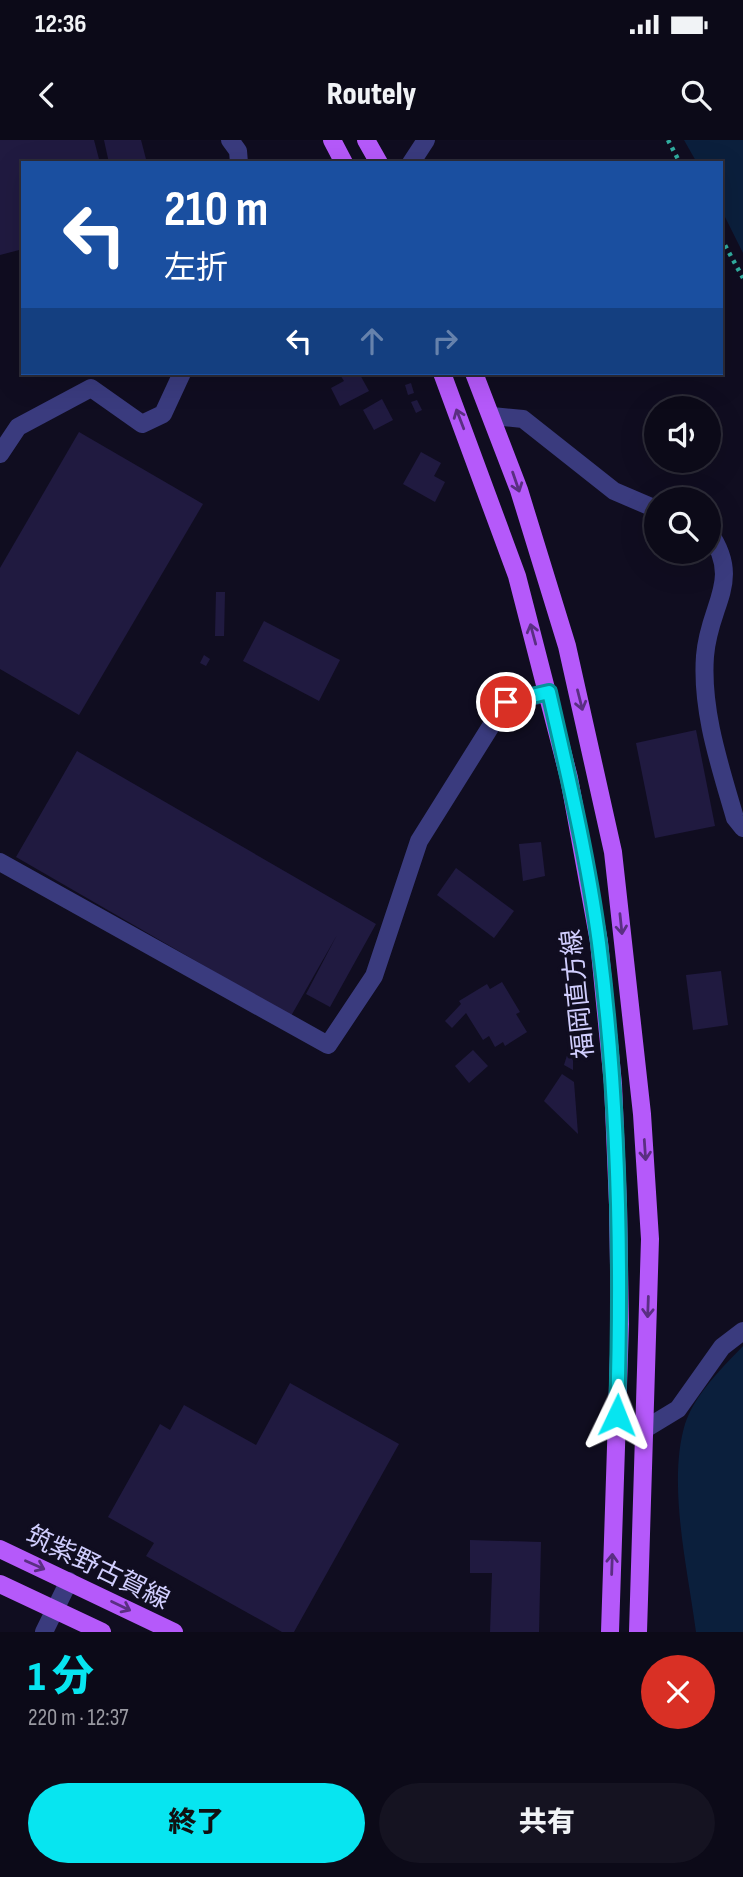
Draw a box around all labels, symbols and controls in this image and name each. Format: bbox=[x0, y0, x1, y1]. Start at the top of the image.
text: 12:36 bbox=[35, 9, 87, 40]
text: Routely bbox=[327, 75, 416, 114]
icon: back bbox=[28, 76, 66, 114]
icon: search bbox=[677, 76, 715, 114]
text: 210 m bbox=[164, 181, 268, 240]
icon: left bbox=[49, 189, 140, 280]
text: 左折 bbox=[164, 249, 228, 288]
icon: left bbox=[280, 322, 318, 360]
icon: ahead bbox=[353, 322, 391, 360]
icon: right bbox=[426, 322, 464, 360]
map controls bbox=[644, 396, 721, 564]
button: sound bbox=[644, 396, 721, 473]
one-way arrow bbox=[452, 408, 465, 430]
one-way arrow bbox=[511, 471, 523, 493]
button: search bbox=[644, 487, 721, 564]
one-way arrow bbox=[526, 623, 539, 646]
pin bbox=[476, 672, 536, 732]
icon: arrive bbox=[487, 683, 525, 721]
one-way arrow bbox=[574, 689, 587, 711]
one-way arrow bbox=[615, 912, 628, 935]
street label: 福岡直方線 bbox=[556, 928, 601, 1060]
one-way arrow bbox=[638, 1138, 651, 1161]
one-way arrow bbox=[642, 1295, 655, 1318]
position arrow bbox=[580, 1378, 654, 1452]
street label: 筑紫野古賀線 bbox=[20, 1520, 174, 1616]
one-way arrow bbox=[606, 1553, 619, 1576]
one-way arrow bbox=[23, 1559, 45, 1572]
one-way arrow bbox=[110, 1600, 131, 1614]
text: 1 分 bbox=[28, 1652, 94, 1703]
button: close bbox=[641, 1655, 715, 1729]
text: 220 m · 12:37 bbox=[28, 1704, 129, 1732]
button: 終了 bbox=[28, 1783, 365, 1863]
button: 共有 bbox=[379, 1783, 715, 1863]

